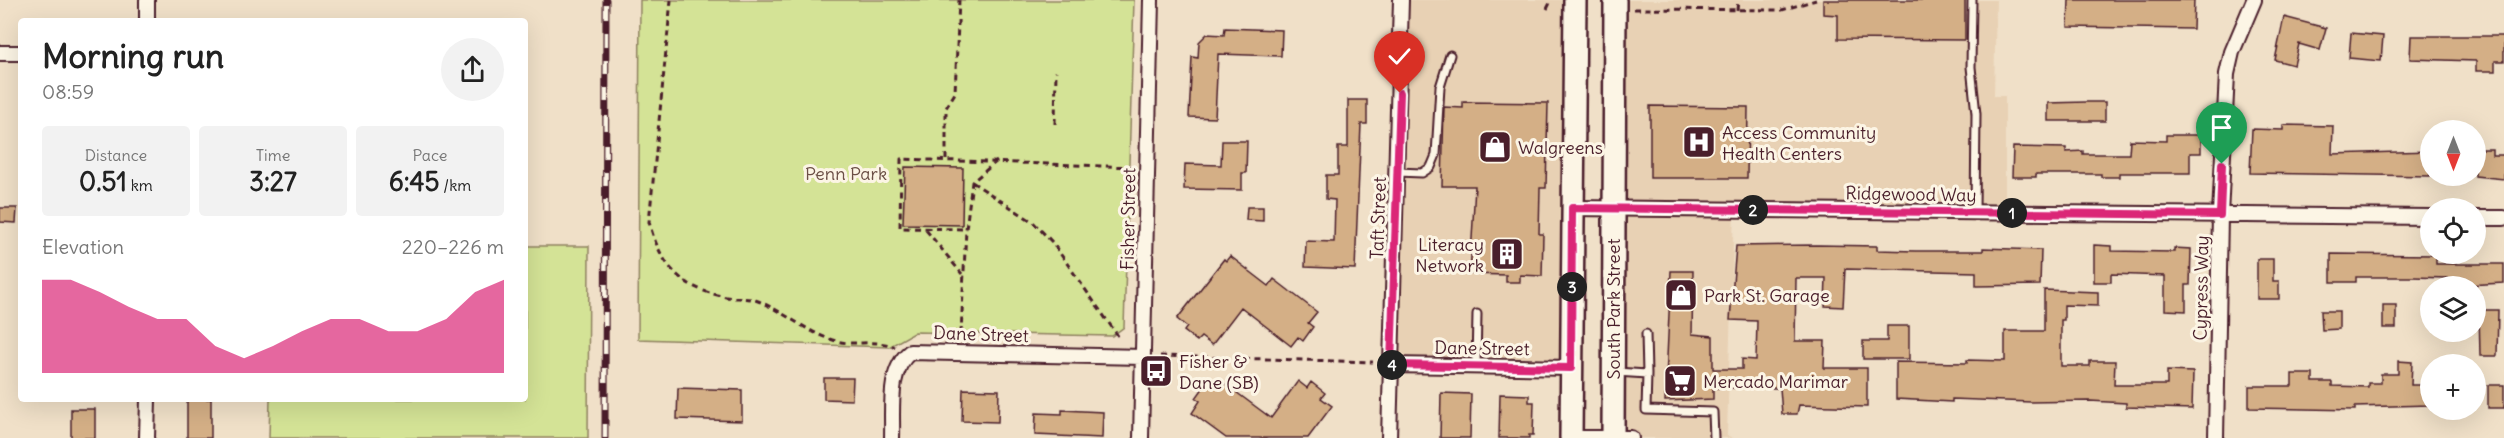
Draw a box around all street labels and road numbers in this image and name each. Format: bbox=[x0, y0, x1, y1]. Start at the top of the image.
street label: Fisher Street bbox=[1116, 168, 1140, 270]
street label: Taft Street bbox=[1365, 176, 1391, 260]
street label: Ridgewood Way bbox=[1845, 181, 1977, 207]
street label: Cypress Way bbox=[2189, 235, 2213, 341]
street label: South Park Street bbox=[1602, 239, 1625, 379]
street label: Dane Street bbox=[933, 321, 1029, 347]
street label: Dane Street bbox=[1434, 336, 1530, 360]

